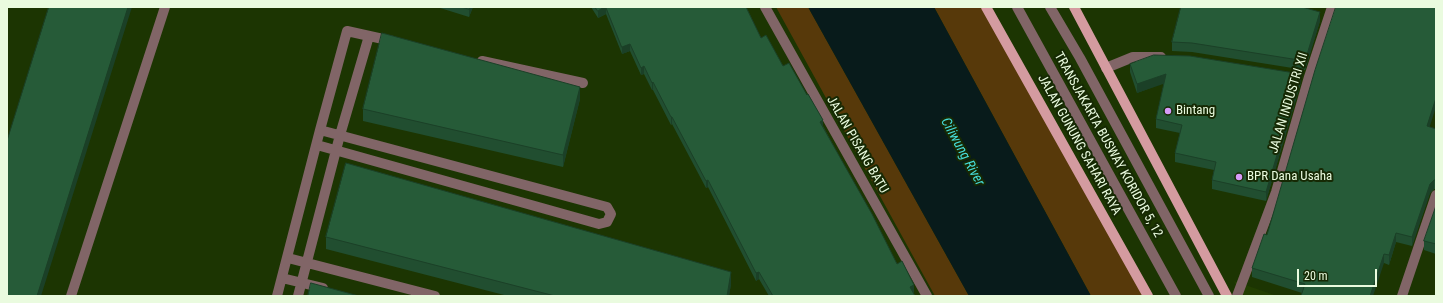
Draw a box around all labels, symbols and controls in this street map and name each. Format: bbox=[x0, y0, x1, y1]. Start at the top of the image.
street label: TRANSJAKARTA BUSWAY KORIDOR 5, 12 bbox=[1050, 50, 1166, 240]
street label: JALAN INDUSTRI XII bbox=[1266, 51, 1312, 155]
street label: JALAN GUNUNG SAHARI RAYA bbox=[1034, 72, 1124, 218]
street label: JALAN PISANG BATU bbox=[823, 94, 891, 196]
place label: Bintang bbox=[1176, 103, 1215, 119]
marker: Bintang bbox=[1163, 106, 1173, 116]
water label: Ciliwung River bbox=[936, 115, 988, 189]
place label: BPR Dana Usaha bbox=[1247, 169, 1332, 185]
marker: BPR Dana Usaha bbox=[1234, 172, 1244, 182]
scale bar bbox=[1299, 261, 1379, 287]
text: 20 m bbox=[1304, 269, 1328, 283]

